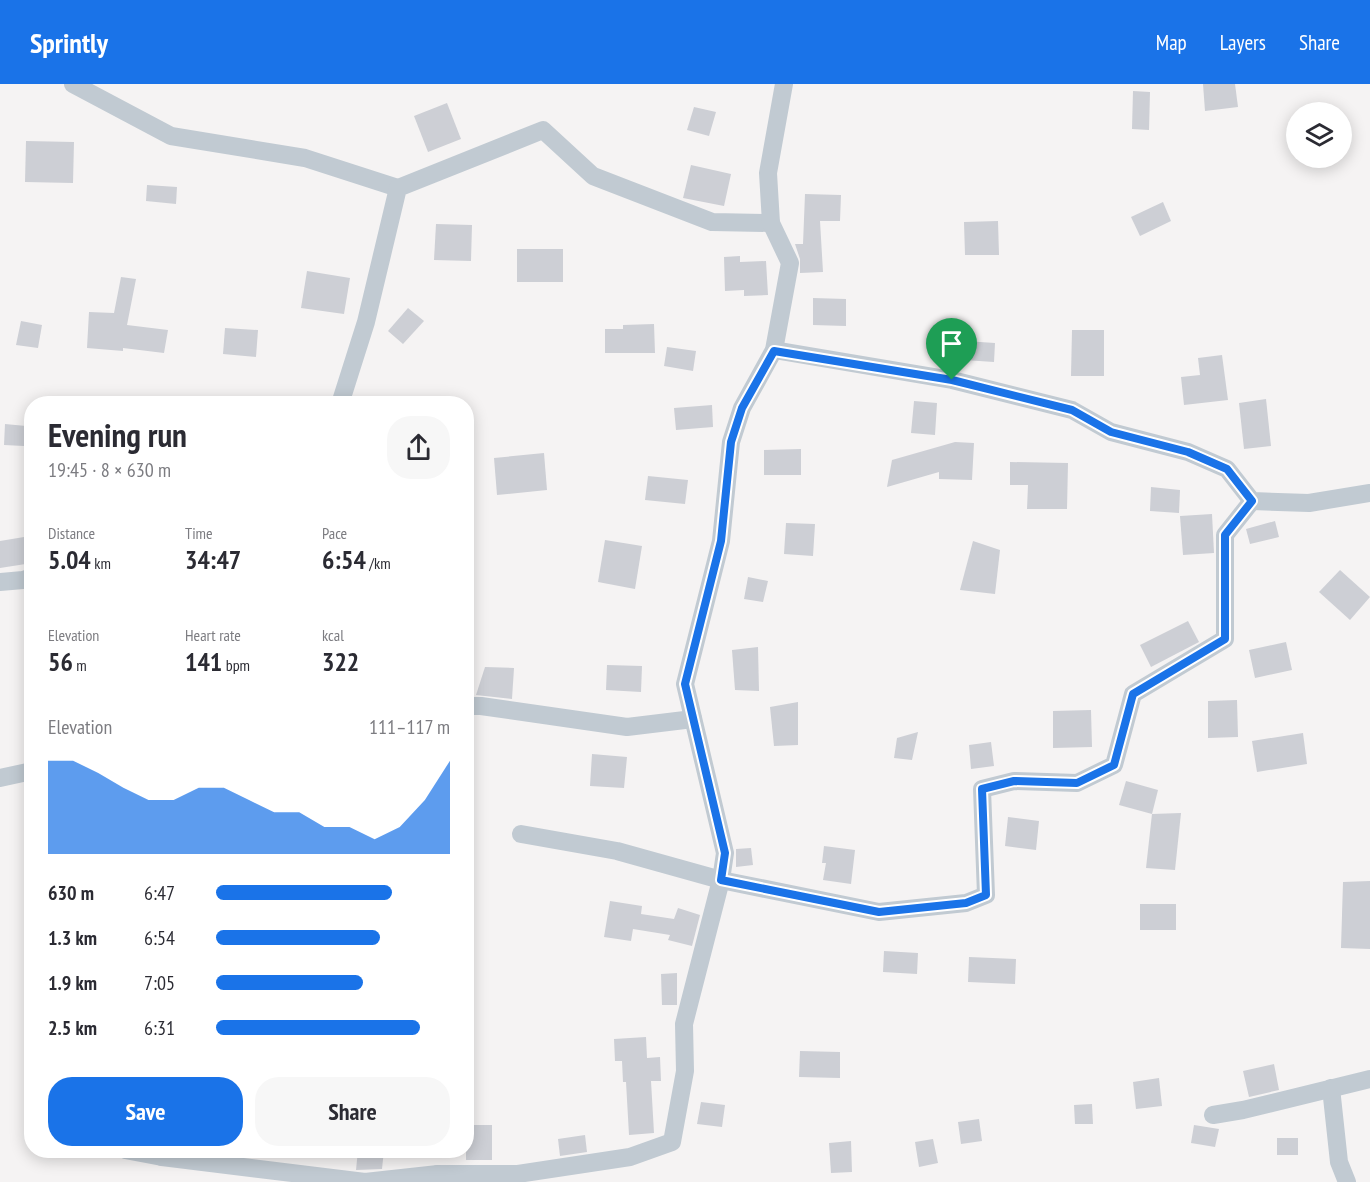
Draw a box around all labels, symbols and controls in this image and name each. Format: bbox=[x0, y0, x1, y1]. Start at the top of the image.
text: Sprintly bbox=[30, 24, 108, 61]
text: Map bbox=[1156, 29, 1187, 56]
text: Layers bbox=[1220, 29, 1266, 56]
text: Share bbox=[1299, 29, 1340, 56]
map controls bbox=[1286, 102, 1352, 168]
button: layers bbox=[1286, 102, 1352, 168]
pin bbox=[926, 318, 977, 380]
icon: arrive bbox=[935, 327, 968, 360]
text: Evening run bbox=[48, 413, 187, 456]
button: share bbox=[387, 416, 450, 479]
text: 19:45 · 8 × 630 m bbox=[48, 457, 171, 483]
text: Distance bbox=[48, 523, 95, 543]
text: Time bbox=[185, 523, 213, 543]
text: Pace bbox=[322, 523, 347, 543]
text: 5.04 bbox=[48, 543, 91, 576]
text: 34:47 bbox=[185, 543, 241, 576]
text: 6:54 bbox=[322, 543, 366, 576]
text: km bbox=[91, 553, 111, 573]
text: /km bbox=[366, 553, 391, 573]
text: Elevation bbox=[48, 625, 99, 645]
text: Heart rate bbox=[185, 625, 241, 645]
text: kcal bbox=[322, 625, 344, 645]
text: 56 bbox=[48, 645, 73, 678]
text: 141 bbox=[185, 645, 222, 678]
text: 322 bbox=[322, 645, 359, 678]
text: m bbox=[73, 655, 87, 675]
text: bpm bbox=[222, 655, 250, 675]
text: Elevation bbox=[48, 714, 112, 740]
text: 111–117 m bbox=[369, 714, 450, 740]
text: 630 m bbox=[48, 880, 94, 906]
text: 6:47 bbox=[144, 880, 175, 906]
text: 1.3 km bbox=[48, 925, 97, 951]
text: 6:54 bbox=[144, 925, 175, 951]
text: 1.9 km bbox=[48, 970, 97, 996]
text: 7:05 bbox=[144, 970, 175, 996]
text: 2.5 km bbox=[48, 1015, 97, 1041]
text: 6:31 bbox=[144, 1015, 175, 1041]
button: Save bbox=[48, 1077, 243, 1146]
button: Share bbox=[255, 1077, 450, 1146]

